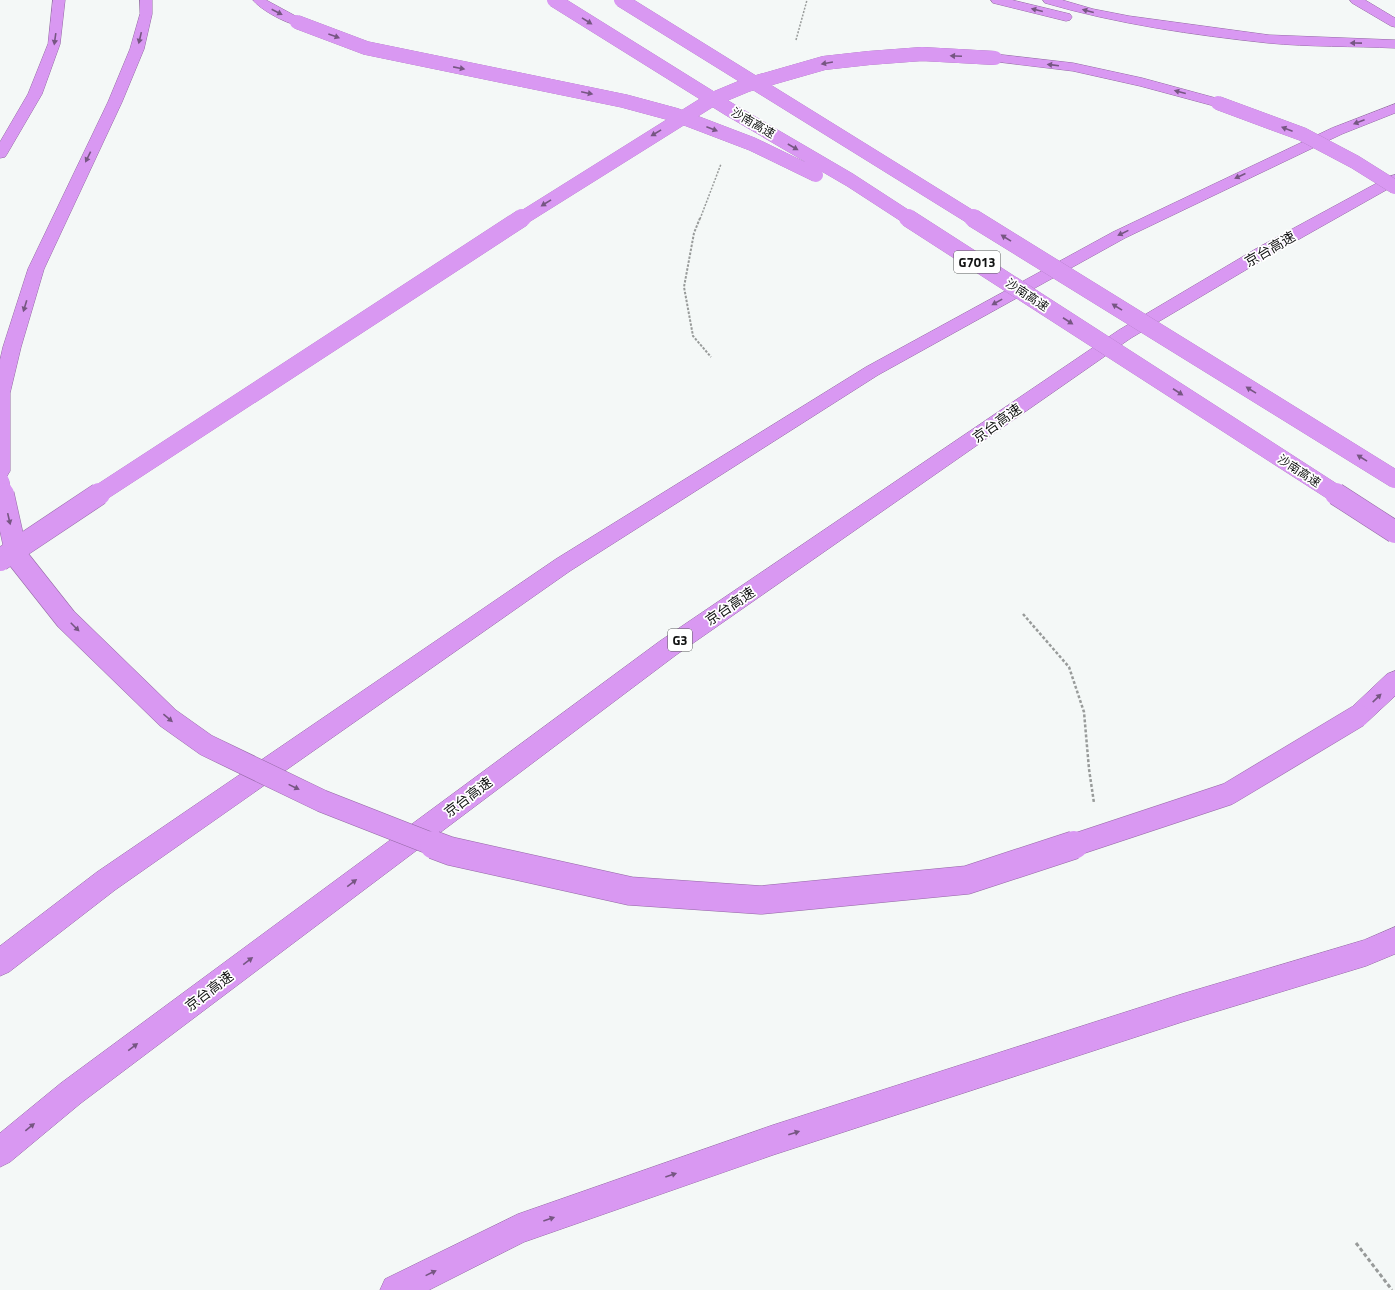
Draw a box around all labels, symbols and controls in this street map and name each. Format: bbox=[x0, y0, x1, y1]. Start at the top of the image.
one-way arrow bbox=[1030, 7, 1042, 13]
one-way arrow bbox=[1082, 8, 1094, 14]
one-way arrow bbox=[272, 9, 283, 15]
one-way arrow bbox=[581, 17, 593, 24]
one-way arrow bbox=[52, 33, 58, 45]
one-way arrow bbox=[137, 33, 143, 45]
one-way arrow bbox=[328, 33, 340, 39]
one-way arrow bbox=[1349, 40, 1362, 46]
one-way arrow bbox=[950, 52, 962, 59]
one-way arrow bbox=[821, 60, 833, 66]
one-way arrow bbox=[1047, 62, 1059, 68]
one-way arrow bbox=[453, 65, 466, 71]
one-way arrow bbox=[1174, 89, 1186, 95]
one-way arrow bbox=[581, 91, 593, 97]
street label: 沙南高速 bbox=[728, 102, 779, 143]
one-way arrow bbox=[1352, 120, 1364, 126]
one-way arrow bbox=[1281, 125, 1293, 131]
one-way arrow bbox=[706, 127, 718, 133]
one-way arrow bbox=[651, 129, 661, 137]
one-way arrow bbox=[787, 143, 799, 150]
one-way arrow bbox=[85, 152, 91, 163]
one-way arrow bbox=[1235, 173, 1246, 179]
one-way arrow bbox=[540, 199, 552, 206]
street label: 京台高速 bbox=[1240, 225, 1299, 272]
one-way arrow bbox=[1118, 230, 1129, 236]
one-way arrow bbox=[1000, 235, 1012, 242]
road number: G7013 bbox=[954, 251, 1000, 273]
street label: 沙南高速 bbox=[1002, 274, 1053, 316]
one-way arrow bbox=[991, 298, 1003, 305]
one-way arrow bbox=[22, 301, 28, 313]
one-way arrow bbox=[1112, 303, 1122, 311]
one-way arrow bbox=[1063, 318, 1074, 325]
one-way arrow bbox=[1246, 386, 1256, 394]
one-way arrow bbox=[1172, 388, 1183, 396]
street label: 京台高速 bbox=[968, 398, 1026, 447]
street label: 沙南高速 bbox=[1274, 450, 1325, 492]
one-way arrow bbox=[1356, 455, 1368, 462]
one-way arrow bbox=[6, 513, 12, 525]
street label: 京台高速 bbox=[701, 581, 759, 630]
one-way arrow bbox=[70, 622, 80, 632]
road number: G3 bbox=[668, 629, 692, 651]
one-way arrow bbox=[1372, 693, 1382, 703]
one-way arrow bbox=[163, 713, 174, 722]
street label: 京台高速 bbox=[439, 771, 496, 822]
one-way arrow bbox=[288, 784, 300, 790]
one-way arrow bbox=[347, 879, 358, 888]
one-way arrow bbox=[243, 957, 254, 965]
street label: 京台高速 bbox=[180, 965, 237, 1016]
one-way arrow bbox=[128, 1044, 138, 1052]
one-way arrow bbox=[25, 1123, 36, 1131]
one-way arrow bbox=[789, 1130, 801, 1136]
one-way arrow bbox=[666, 1172, 678, 1178]
one-way arrow bbox=[543, 1215, 555, 1221]
one-way arrow bbox=[425, 1270, 436, 1276]

